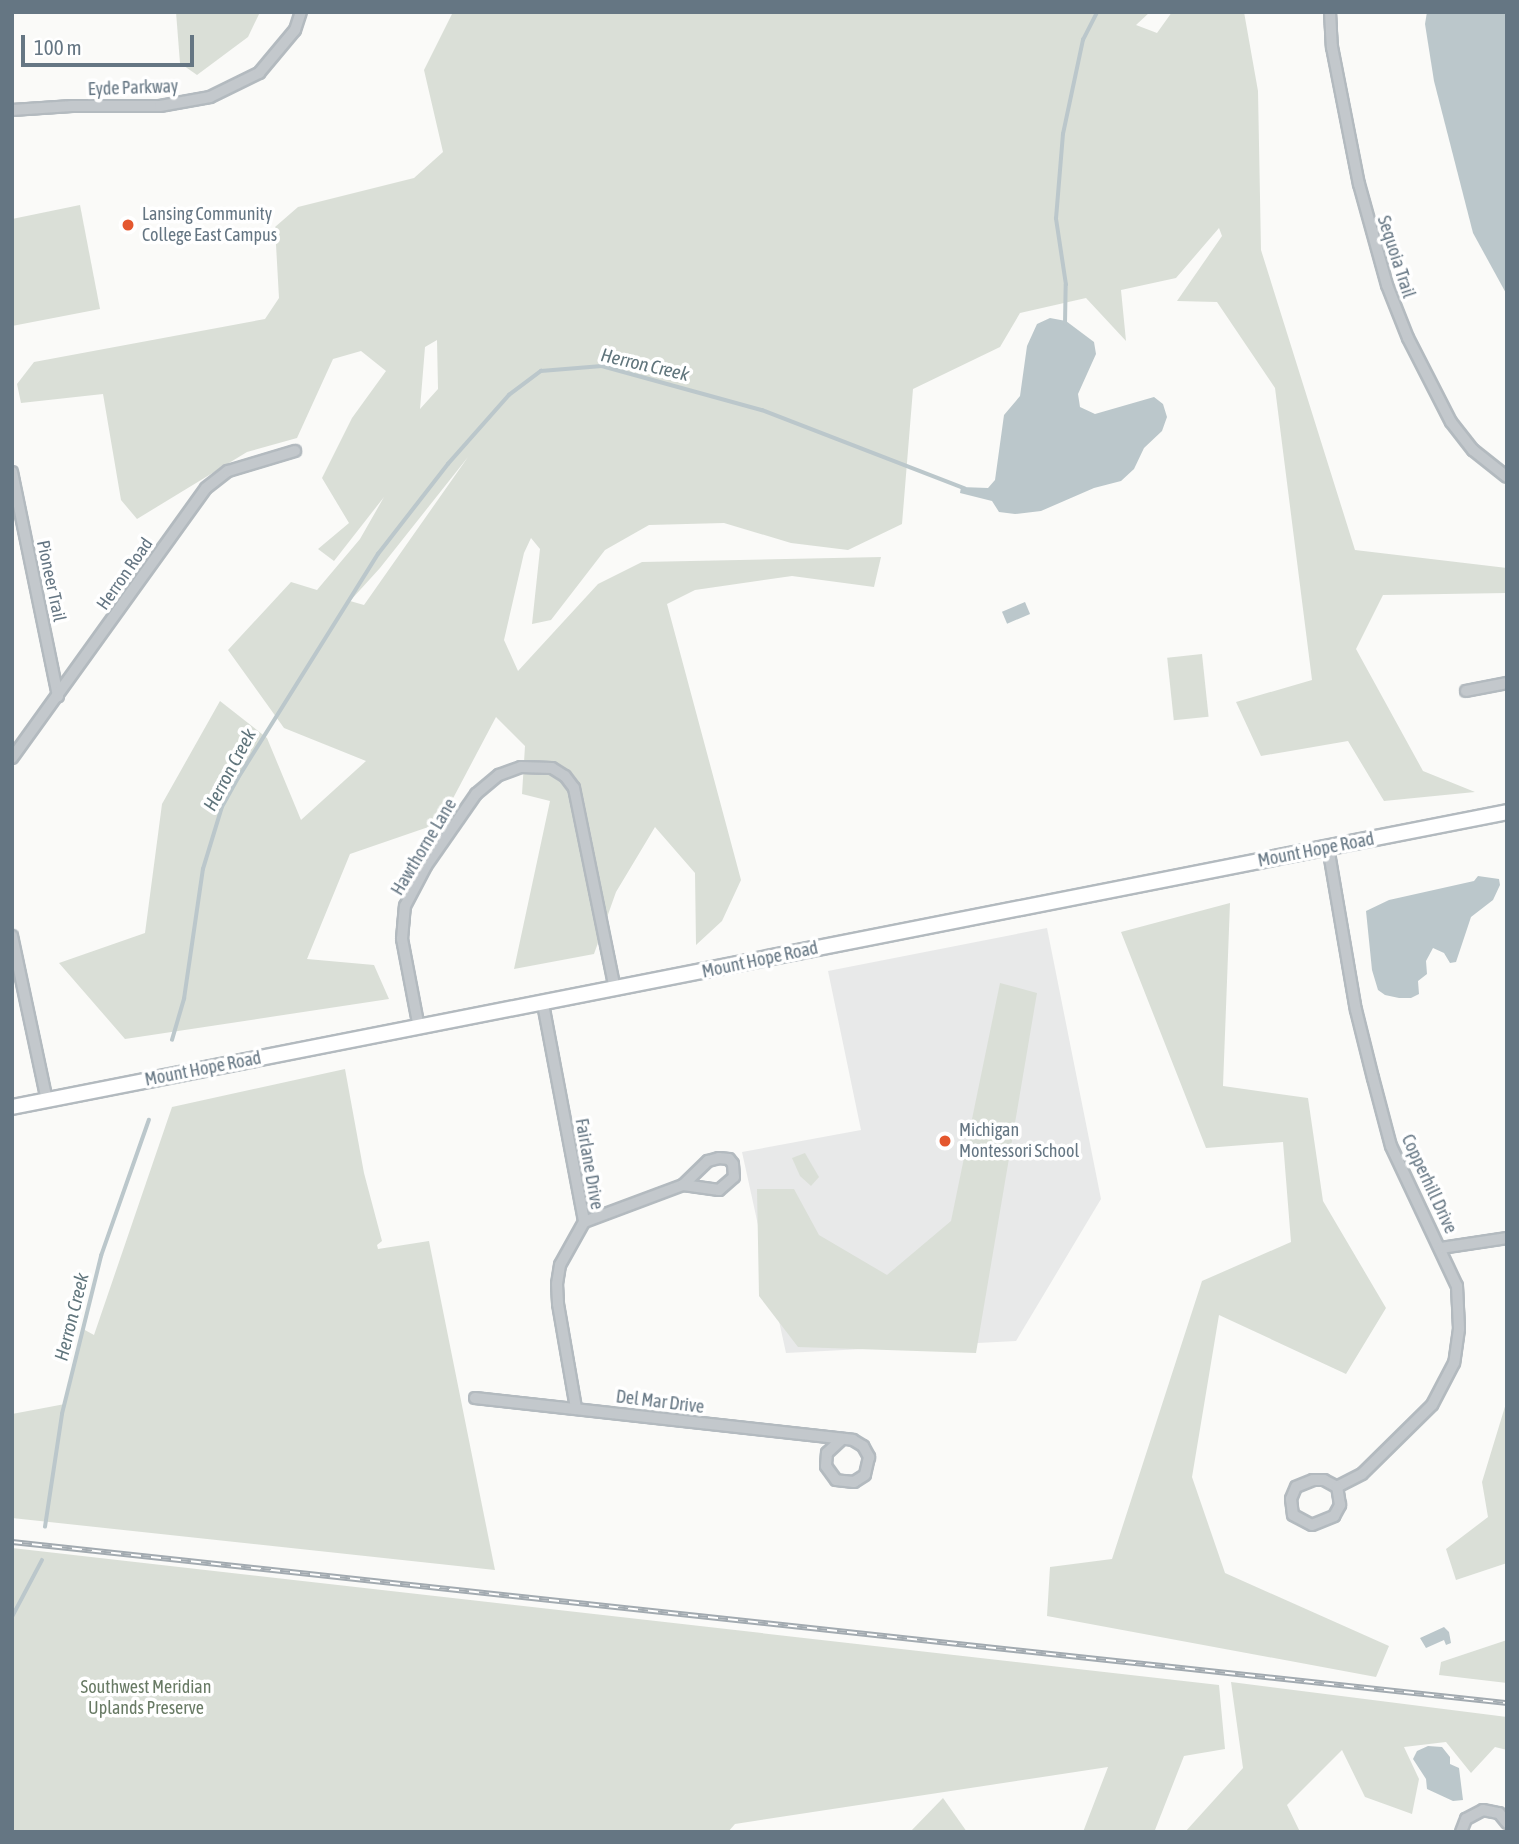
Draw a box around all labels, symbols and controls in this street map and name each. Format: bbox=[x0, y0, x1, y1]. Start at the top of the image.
scale bar bbox=[24, 21, 198, 65]
text: 100 m bbox=[34, 35, 82, 59]
street label: Eyde Parkway bbox=[87, 76, 179, 100]
place label: Lansing Community College East Campus bbox=[142, 204, 277, 246]
street label: Sequoia Trail bbox=[1373, 213, 1419, 301]
marker: Lansing Community College East Campus bbox=[120, 217, 136, 233]
water label: Herron Creek bbox=[599, 344, 691, 386]
street label: Herron Road bbox=[92, 534, 158, 614]
street label: Pioneer Trail bbox=[32, 538, 70, 624]
water label: Herron Creek bbox=[199, 725, 261, 815]
street label: Hawthorne Lane bbox=[387, 795, 461, 899]
street label: Mount Hope Road bbox=[1256, 828, 1376, 872]
street label: Mount Hope Road bbox=[700, 937, 820, 983]
street label: Mount Hope Road bbox=[143, 1047, 263, 1091]
street label: Fairlane Drive bbox=[570, 1117, 608, 1211]
place label: Michigan Montessori School bbox=[959, 1120, 1079, 1162]
street label: Copperhill Drive bbox=[1397, 1131, 1461, 1237]
marker: Michigan Montessori School bbox=[937, 1133, 953, 1149]
water label: Herron Creek bbox=[50, 1271, 94, 1363]
street label: Del Mar Drive bbox=[615, 1386, 705, 1418]
park label: Southwest Meridian Uplands Preserve bbox=[81, 1677, 211, 1720]

